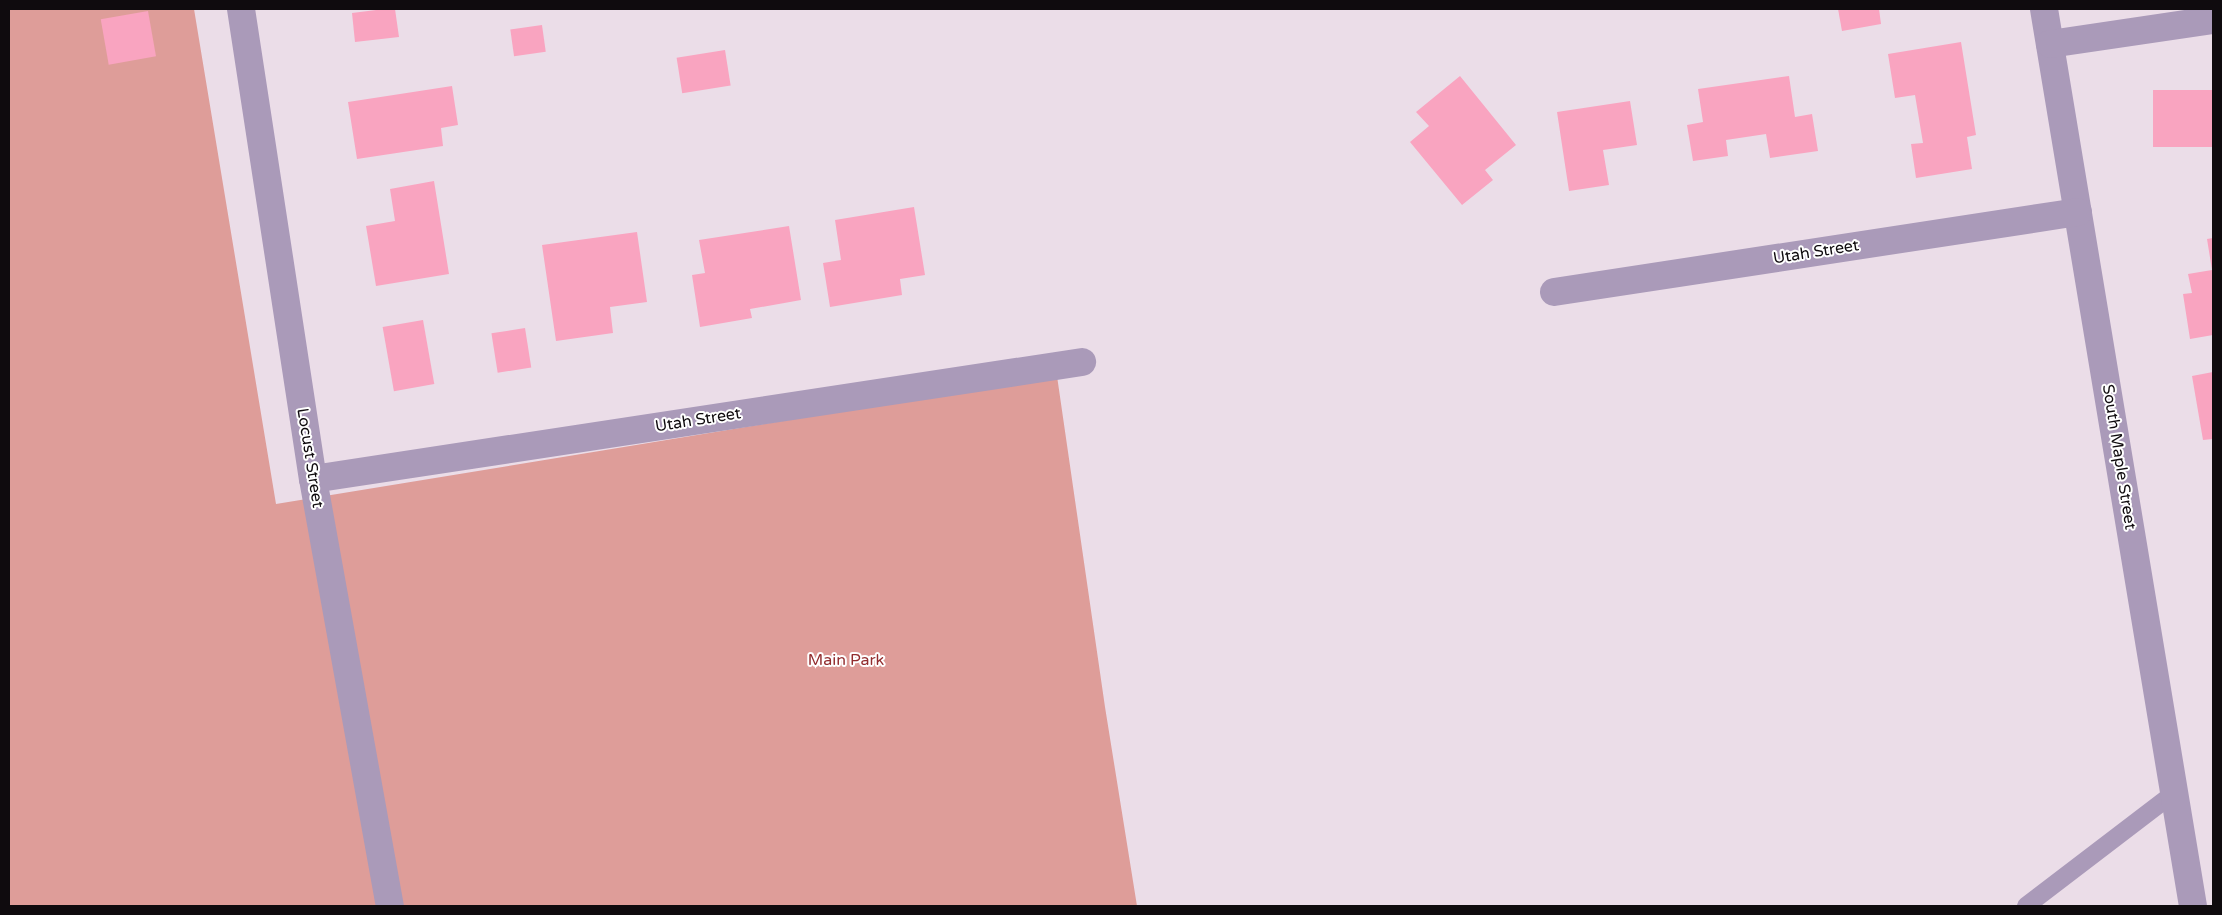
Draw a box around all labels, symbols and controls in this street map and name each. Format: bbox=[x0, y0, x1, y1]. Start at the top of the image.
street label: Utah Street bbox=[1772, 236, 1860, 268]
street label: South Maple Street bbox=[2098, 383, 2140, 531]
street label: Utah Street bbox=[654, 404, 742, 436]
street label: Locust Street bbox=[293, 407, 327, 509]
park label: Main Park bbox=[808, 650, 884, 670]

